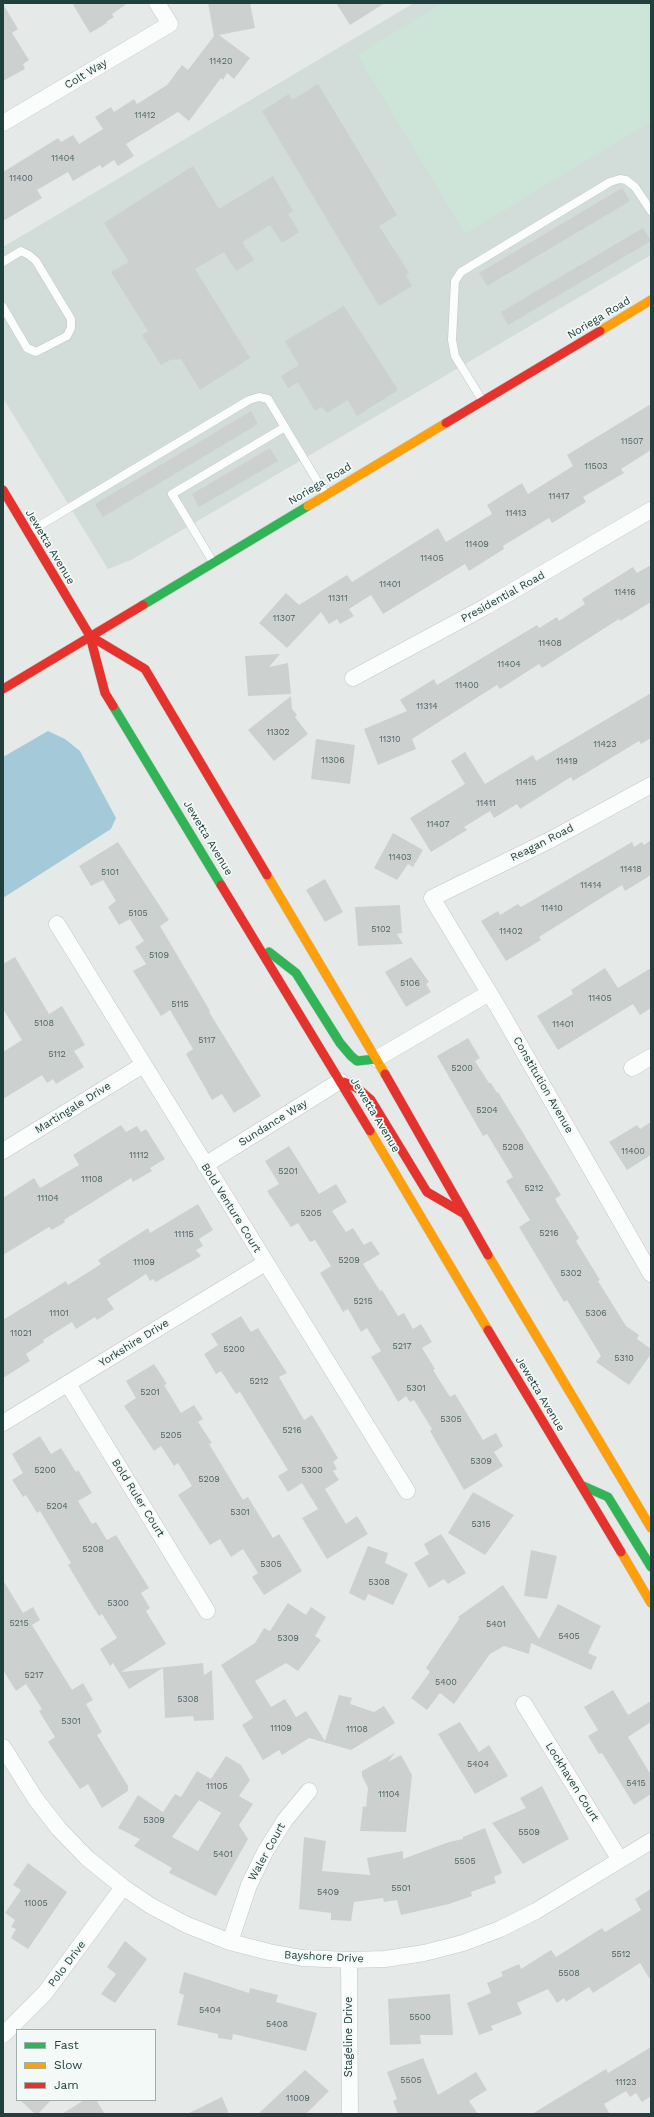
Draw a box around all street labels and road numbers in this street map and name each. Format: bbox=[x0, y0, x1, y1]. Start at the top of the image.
street label: Colt Way bbox=[62, 56, 110, 92]
street label: Noriega Road bbox=[565, 294, 633, 342]
street label: Noriega Road bbox=[286, 460, 354, 508]
street label: Jewetta Avenue bbox=[22, 507, 78, 587]
street label: Presidential Road bbox=[459, 568, 547, 626]
street label: Jewetta Avenue bbox=[180, 798, 236, 878]
street label: Reagan Road bbox=[508, 821, 576, 865]
street label: Constitution Avenue bbox=[510, 1034, 576, 1136]
street label: Jewetta Avenue bbox=[347, 1075, 403, 1155]
street label: Martingale Drive bbox=[33, 1079, 113, 1137]
street label: Sundance Way bbox=[236, 1097, 310, 1149]
street label: Bold Venture Court bbox=[198, 1161, 264, 1255]
street label: Yorkshire Drive bbox=[97, 1316, 171, 1370]
street label: Jewetta Avenue bbox=[512, 1354, 568, 1434]
street label: Bold Ruler Court bbox=[109, 1457, 167, 1539]
street label: Lockhaven Court bbox=[542, 1740, 602, 1824]
street label: Waler Court bbox=[246, 1821, 288, 1883]
street label: Polo Drive bbox=[45, 1938, 89, 1990]
street label: Bayshore Drive bbox=[284, 1948, 364, 1966]
street label: Stageline Drive bbox=[342, 1997, 356, 2077]

